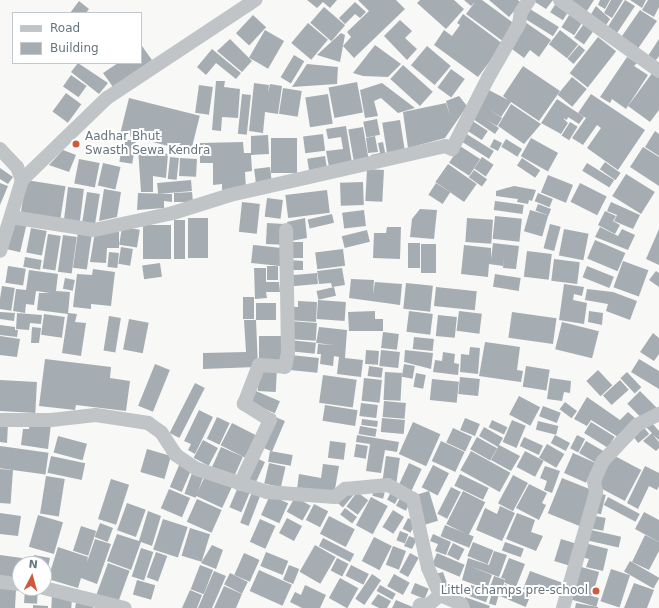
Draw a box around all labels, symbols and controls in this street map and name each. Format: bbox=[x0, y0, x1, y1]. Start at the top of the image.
legend bbox=[12, 12, 142, 64]
text: Road bbox=[50, 21, 80, 35]
text: Building bbox=[50, 41, 99, 55]
place label: Aadhar Bhut Swasth Sewa Kendra bbox=[85, 130, 210, 158]
marker: Aadhar Bhut Swasth Sewa Kendra bbox=[70, 138, 82, 150]
north arrow bbox=[12, 556, 52, 596]
text: N bbox=[28, 558, 38, 572]
place label: Little champs pre-school bbox=[441, 584, 588, 598]
marker: Little champs pre-school bbox=[591, 586, 601, 596]

